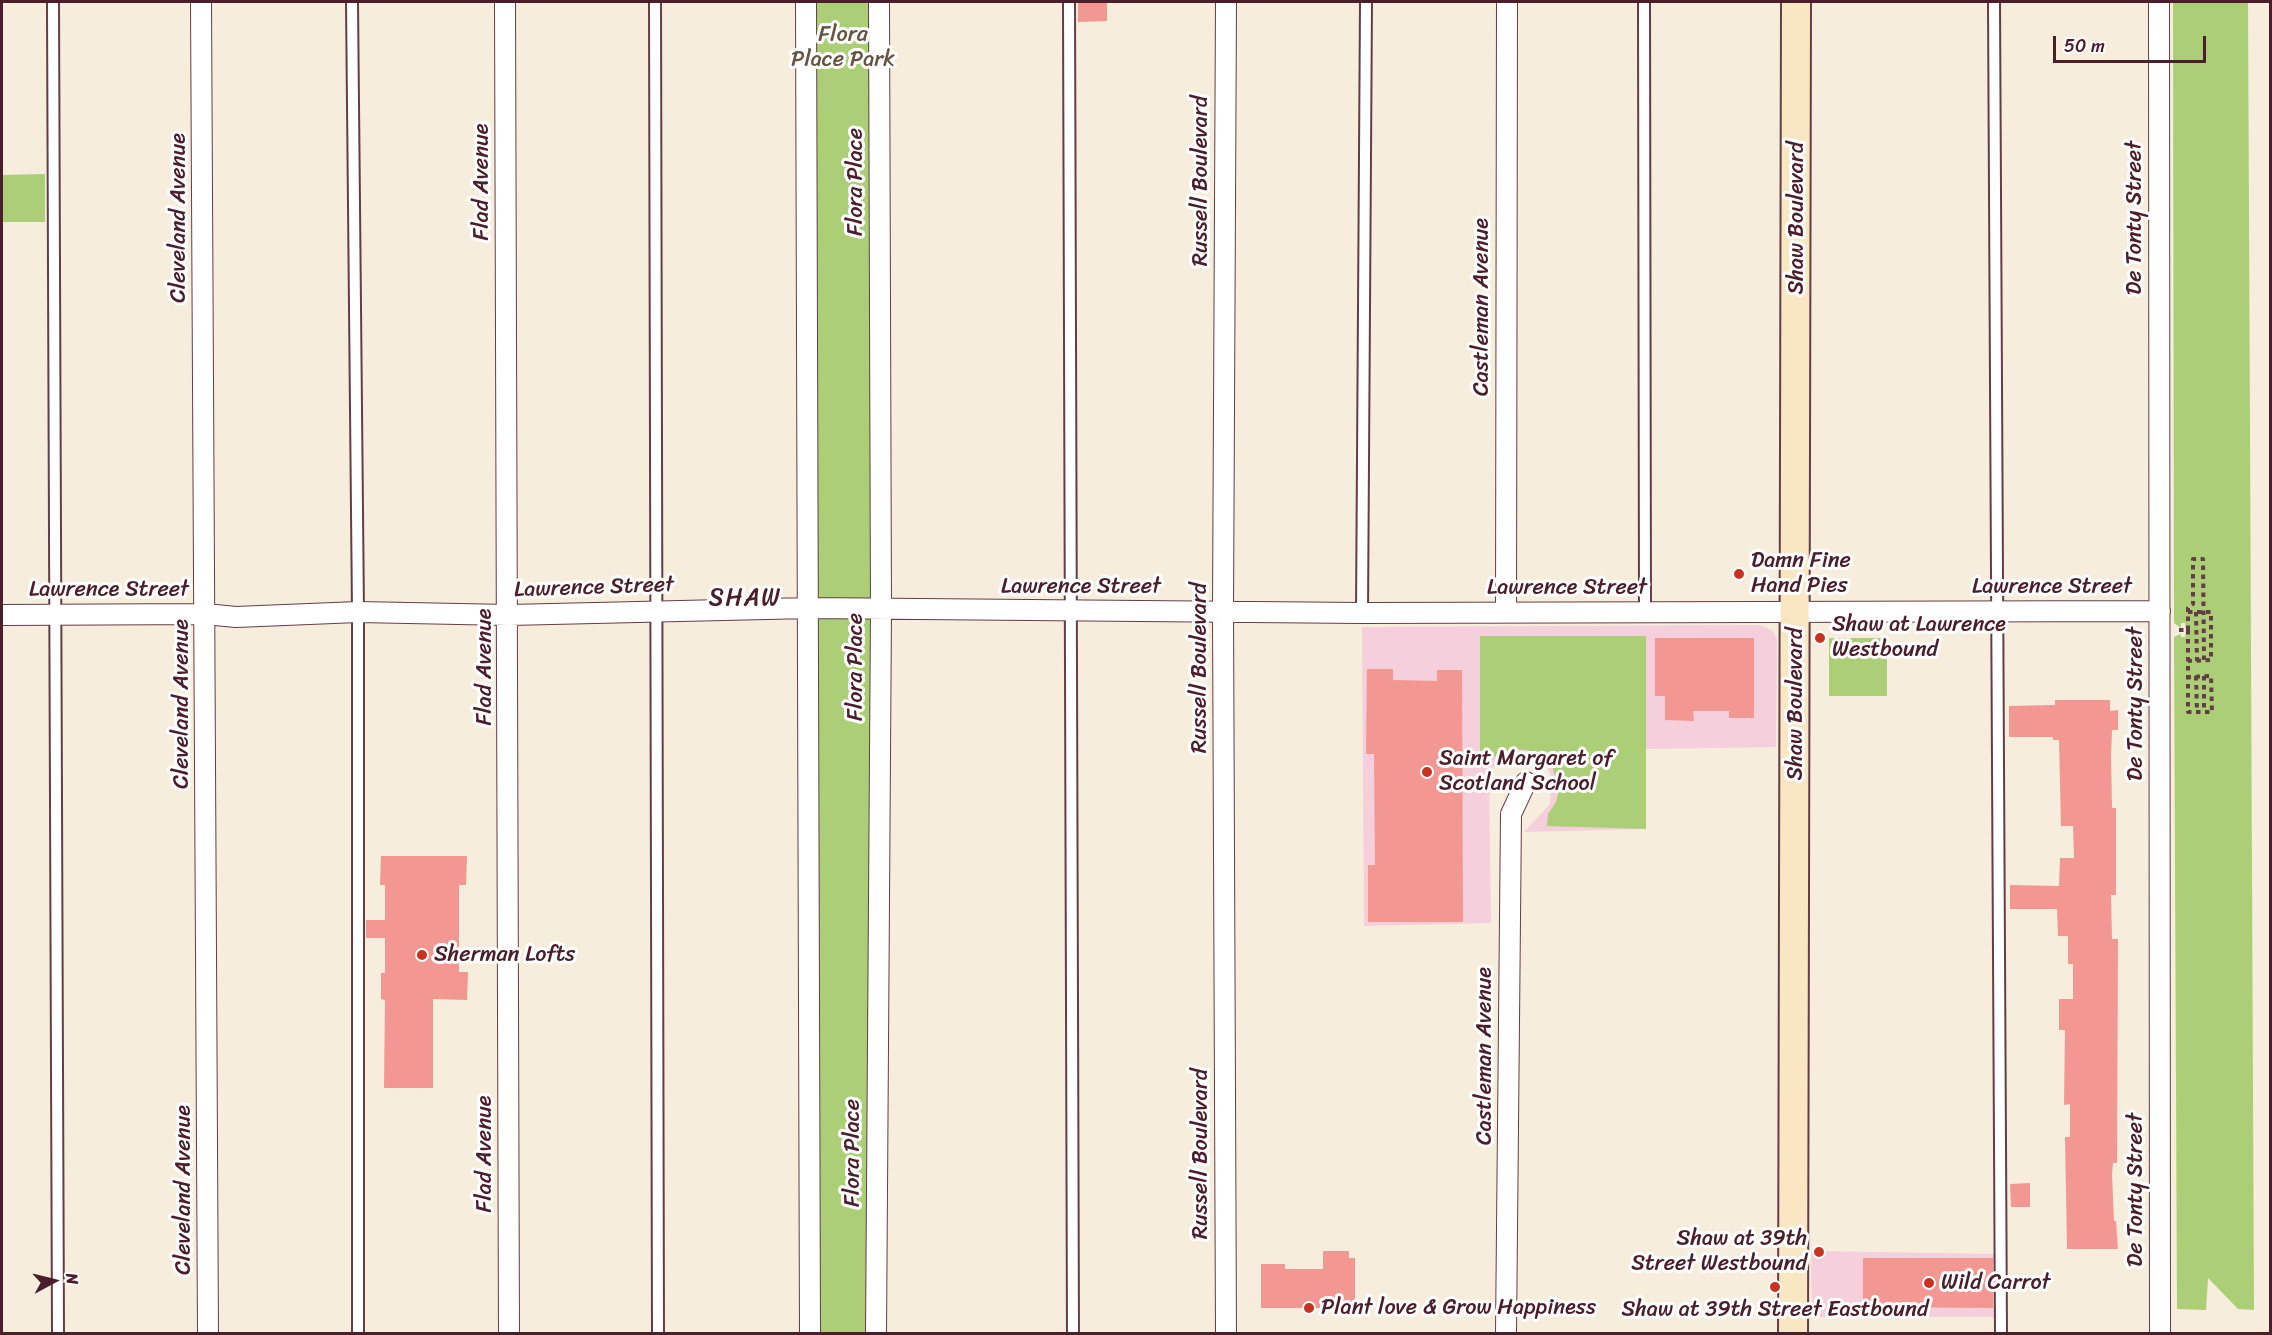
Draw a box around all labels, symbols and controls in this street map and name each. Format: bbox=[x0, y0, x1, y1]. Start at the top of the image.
park label: Flora Place Park bbox=[791, 22, 895, 74]
scale bar bbox=[2056, 24, 2209, 62]
text: 50 m bbox=[2064, 30, 2105, 62]
street label: Russell Boulevard bbox=[1188, 96, 1214, 266]
street label: Flad Avenue bbox=[469, 124, 495, 240]
street label: Flora Place bbox=[843, 128, 869, 236]
street label: Cleveland Avenue bbox=[166, 133, 192, 303]
street label: De Tonty Street bbox=[2122, 141, 2148, 295]
street label: Shaw Boulevard bbox=[1784, 142, 1810, 294]
street label: Castleman Avenue bbox=[1469, 218, 1495, 396]
place label: Damn Fine Hand Pies bbox=[1751, 548, 1851, 600]
marker: Damn Fine Hand Pies bbox=[1732, 567, 1746, 581]
street label: Lawrence Street bbox=[514, 572, 674, 604]
street label: Lawrence Street bbox=[1001, 574, 1161, 600]
street label: Lawrence Street bbox=[1972, 574, 2132, 600]
street label: Lawrence Street bbox=[1487, 575, 1647, 601]
street label: Lawrence Street bbox=[29, 577, 189, 603]
street label: Russell Boulevard bbox=[1187, 583, 1213, 753]
district label: SHAW bbox=[709, 585, 781, 613]
street label: Flad Avenue bbox=[472, 609, 498, 725]
place label: Shaw at Lawrence Westbound bbox=[1832, 612, 2006, 664]
street label: Flora Place bbox=[843, 613, 869, 721]
street label: Cleveland Avenue bbox=[169, 619, 195, 789]
street label: De Tonty Street bbox=[2123, 627, 2149, 781]
street label: Shaw Boulevard bbox=[1783, 628, 1809, 780]
marker: Shaw at Lawrence Westbound bbox=[1813, 631, 1827, 645]
place label: Saint Margaret of Scotland School bbox=[1439, 746, 1613, 798]
marker: Saint Margaret of Scotland School bbox=[1420, 765, 1434, 779]
place label: Sherman Lofts bbox=[434, 942, 575, 968]
marker: Sherman Lofts bbox=[415, 948, 429, 962]
street label: Castleman Avenue bbox=[1472, 967, 1498, 1145]
street label: Russell Boulevard bbox=[1188, 1069, 1214, 1239]
street label: Flad Avenue bbox=[472, 1096, 498, 1212]
street label: Flora Place bbox=[840, 1099, 866, 1207]
street label: Cleveland Avenue bbox=[171, 1105, 197, 1275]
street label: De Tonty Street bbox=[2123, 1113, 2149, 1267]
place label: Shaw at 39th Street Westbound bbox=[1631, 1226, 1807, 1278]
marker: Shaw at 39th Street Westbound bbox=[1812, 1245, 1826, 1259]
north arrow bbox=[24, 1251, 84, 1311]
place label: Wild Carrot bbox=[1941, 1270, 2050, 1296]
text: N bbox=[57, 1271, 87, 1286]
marker: Wild Carrot bbox=[1922, 1276, 1936, 1290]
marker: Shaw at 39th Street Eastbound bbox=[1768, 1280, 1782, 1294]
place label: Plant love & Grow Happiness bbox=[1321, 1295, 1596, 1321]
place label: Shaw at 39th Street Eastbound bbox=[1622, 1297, 1928, 1323]
marker: Plant love & Grow Happiness bbox=[1302, 1301, 1316, 1315]

